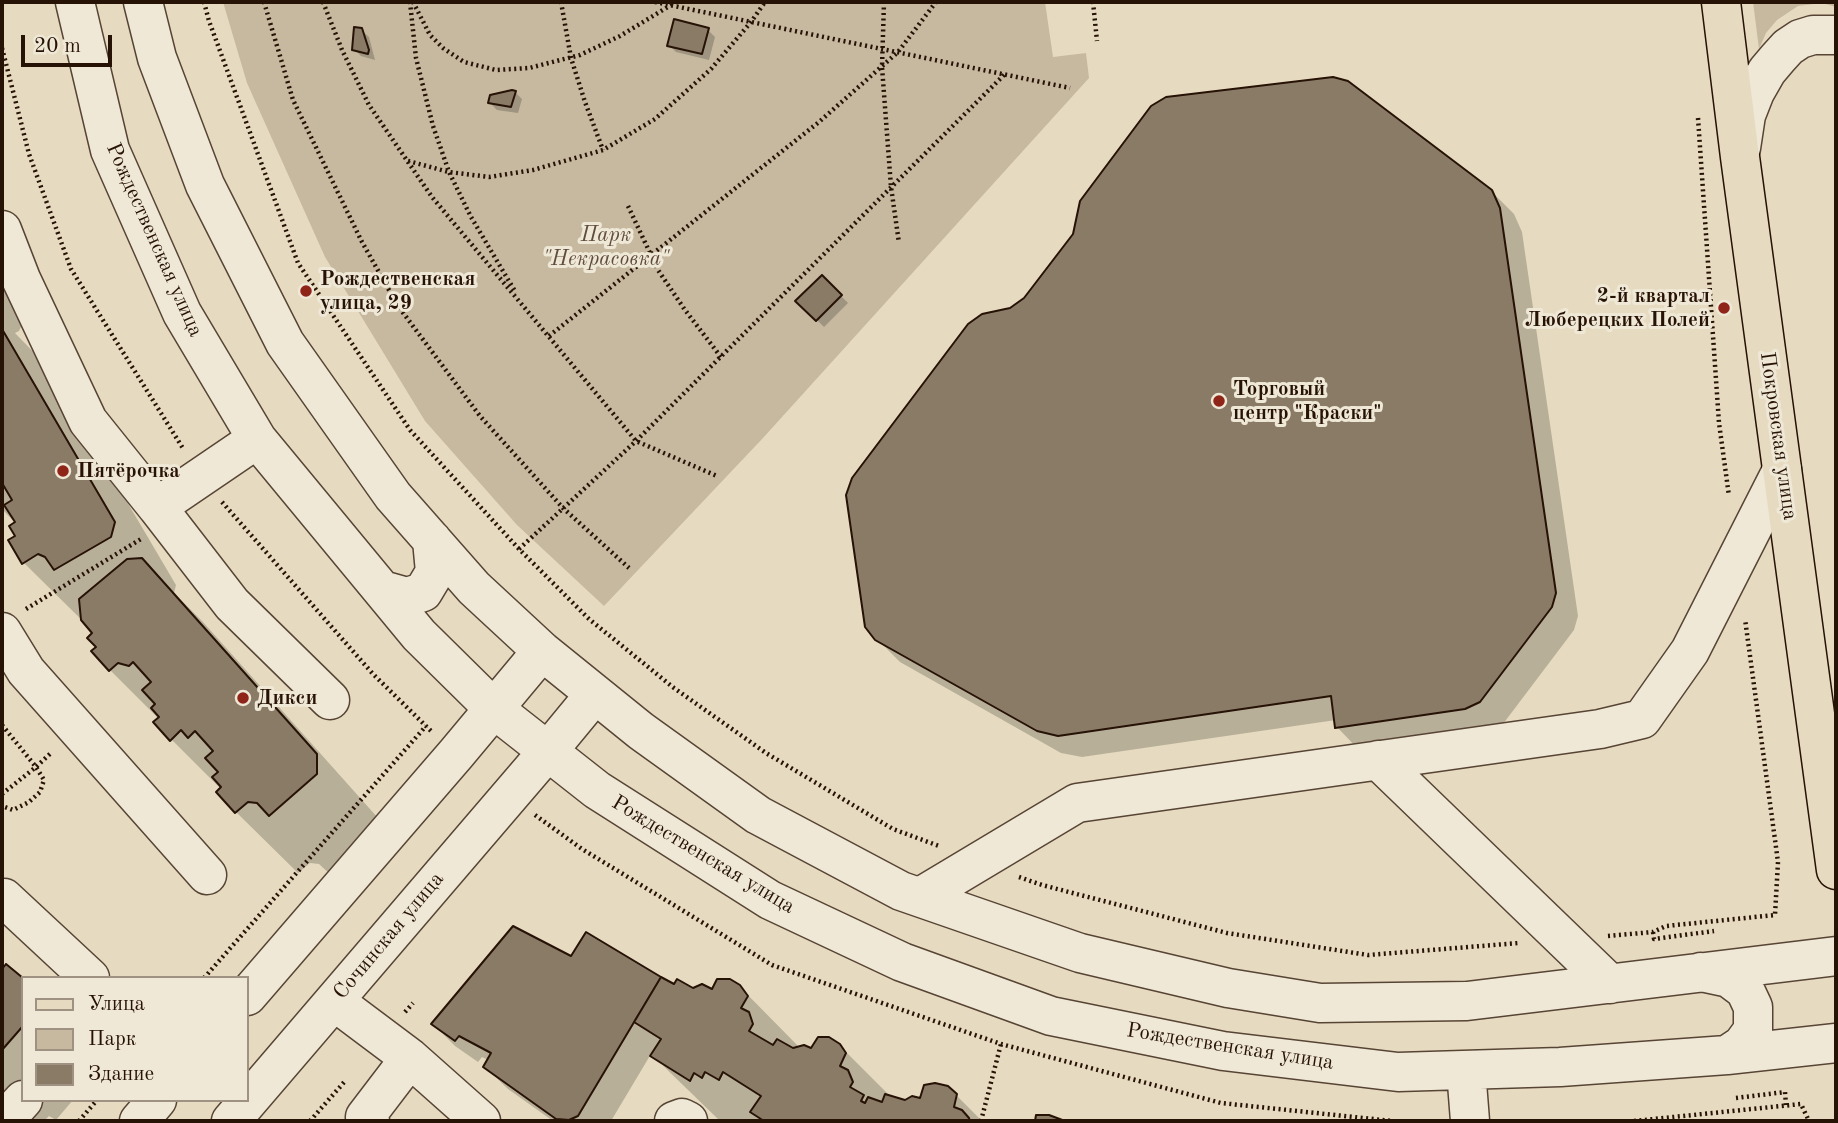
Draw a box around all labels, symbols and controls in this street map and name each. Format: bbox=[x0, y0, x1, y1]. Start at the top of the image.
scale bar bbox=[24, 21, 116, 65]
text: 20 m bbox=[34, 36, 81, 57]
street label: Рождественская улица bbox=[100, 139, 208, 341]
park label: Парк "Некрасовка" bbox=[543, 222, 669, 272]
place label: Рождественская улица, 29 bbox=[320, 266, 475, 316]
marker: Рождественская улица, 29 bbox=[298, 283, 314, 299]
place label: 2-й квартал Люберецких Полей bbox=[1525, 283, 1710, 333]
marker: 2-й квартал Люберецких Полей bbox=[1716, 300, 1732, 316]
street label: Покровская улица bbox=[1754, 350, 1802, 522]
place label: Торговый центр "Краски" bbox=[1233, 376, 1382, 426]
marker: Торговый центр "Краски" bbox=[1211, 393, 1227, 409]
place label: Пятёрочка bbox=[77, 458, 180, 484]
marker: Пятёрочка bbox=[55, 463, 71, 479]
place label: Дикси bbox=[257, 685, 317, 711]
marker: Дикси bbox=[235, 690, 251, 706]
street label: Рождественская улица bbox=[607, 790, 799, 920]
street label: Сочинская улица bbox=[328, 867, 450, 1005]
legend bbox=[21, 976, 248, 1102]
text: Улица bbox=[88, 994, 145, 1015]
street label: Рождественская улица bbox=[1125, 1018, 1335, 1076]
text: Парк bbox=[88, 1029, 136, 1050]
text: Здание bbox=[88, 1064, 154, 1085]

